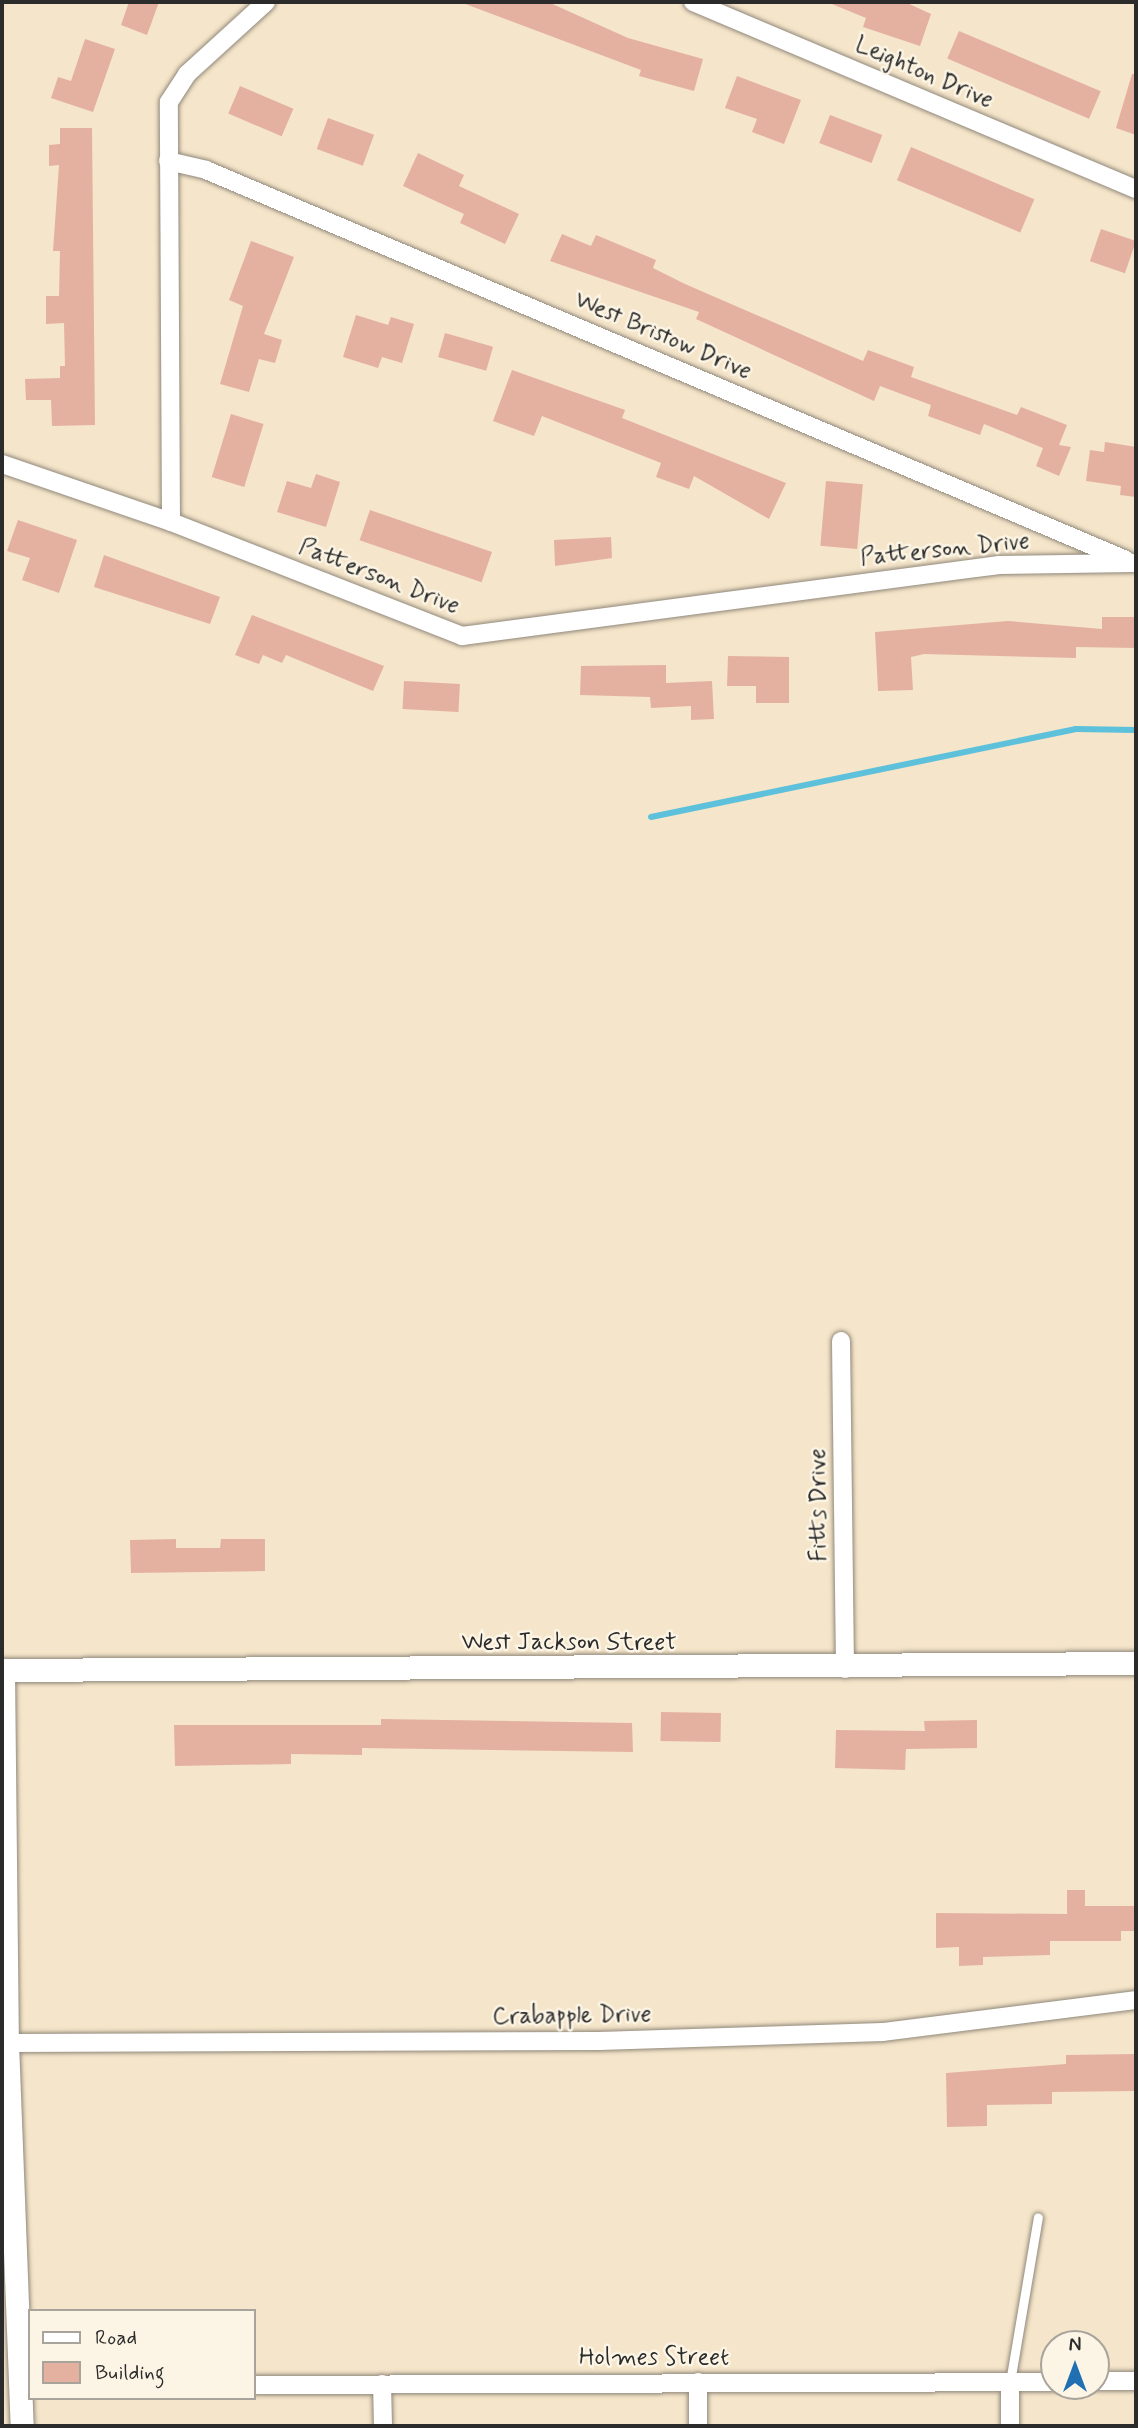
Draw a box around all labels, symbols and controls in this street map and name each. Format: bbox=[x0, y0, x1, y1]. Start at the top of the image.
street label: Leighton Drive bbox=[851, 31, 997, 115]
street label: West Bristow Drive bbox=[571, 286, 755, 386]
street label: Patterson Drive bbox=[859, 527, 1031, 573]
street label: Patterson Drive bbox=[294, 533, 464, 621]
street label: Fitts Drive bbox=[804, 1449, 834, 1561]
street label: West Jackson Street bbox=[462, 1629, 676, 1657]
street label: Crabapple Drive bbox=[492, 2000, 652, 2032]
legend bbox=[28, 2309, 256, 2400]
text: Road bbox=[95, 2324, 137, 2352]
north arrow bbox=[1040, 2330, 1110, 2400]
text: N bbox=[1069, 2333, 1081, 2358]
street label: Holmes Street bbox=[577, 2344, 731, 2372]
text: Building bbox=[95, 2359, 165, 2387]

